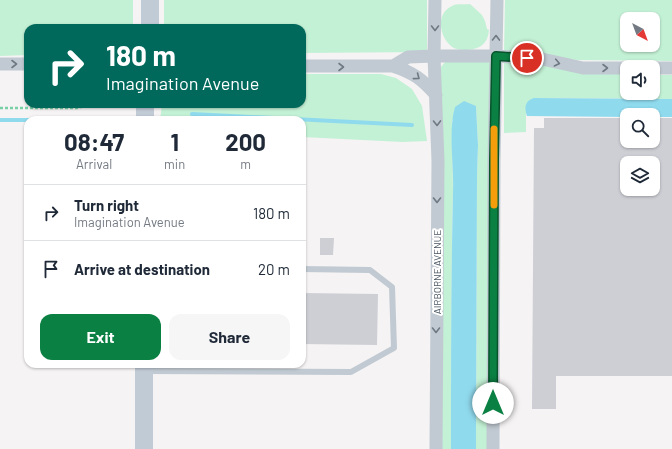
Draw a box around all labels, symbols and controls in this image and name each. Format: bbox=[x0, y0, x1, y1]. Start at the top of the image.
north arrow bbox=[620, 12, 660, 52]
map controls bbox=[620, 12, 660, 196]
one-way arrow bbox=[431, 25, 439, 31]
one-way arrow bbox=[492, 35, 500, 41]
text: 180 m bbox=[106, 38, 176, 72]
icon: right bbox=[40, 40, 92, 92]
pin bbox=[510, 41, 544, 75]
icon: arrive bbox=[516, 47, 538, 69]
one-way arrow bbox=[554, 58, 560, 66]
one-way arrow bbox=[11, 60, 17, 68]
button: sound bbox=[620, 60, 660, 100]
one-way arrow bbox=[338, 63, 344, 71]
one-way arrow bbox=[602, 64, 608, 72]
text: Imagination Avenue bbox=[106, 72, 259, 94]
one-way arrow bbox=[413, 72, 420, 80]
button: search bbox=[620, 108, 660, 148]
one-way arrow bbox=[433, 120, 441, 126]
text: 08:47 bbox=[64, 127, 124, 156]
text: 1 bbox=[170, 127, 179, 156]
text: 200 bbox=[225, 127, 266, 156]
text: Arrival bbox=[76, 156, 112, 172]
text: min bbox=[164, 156, 185, 172]
text: m bbox=[240, 156, 251, 172]
button: layers bbox=[620, 156, 660, 196]
text: Turn right bbox=[74, 196, 139, 214]
one-way arrow bbox=[433, 197, 442, 203]
icon: right bbox=[40, 202, 62, 224]
text: 180 m bbox=[253, 204, 290, 222]
text: Imagination Avenue bbox=[74, 214, 185, 230]
street label: AIRBORNE AVENUE bbox=[431, 230, 443, 314]
icon: arrive bbox=[40, 258, 62, 280]
text: Arrive at destination bbox=[74, 260, 210, 278]
text: 20 m bbox=[258, 260, 290, 278]
button: Exit bbox=[40, 314, 161, 360]
button: Share bbox=[169, 314, 290, 360]
one-way arrow bbox=[432, 327, 441, 333]
position arrow bbox=[472, 382, 514, 424]

